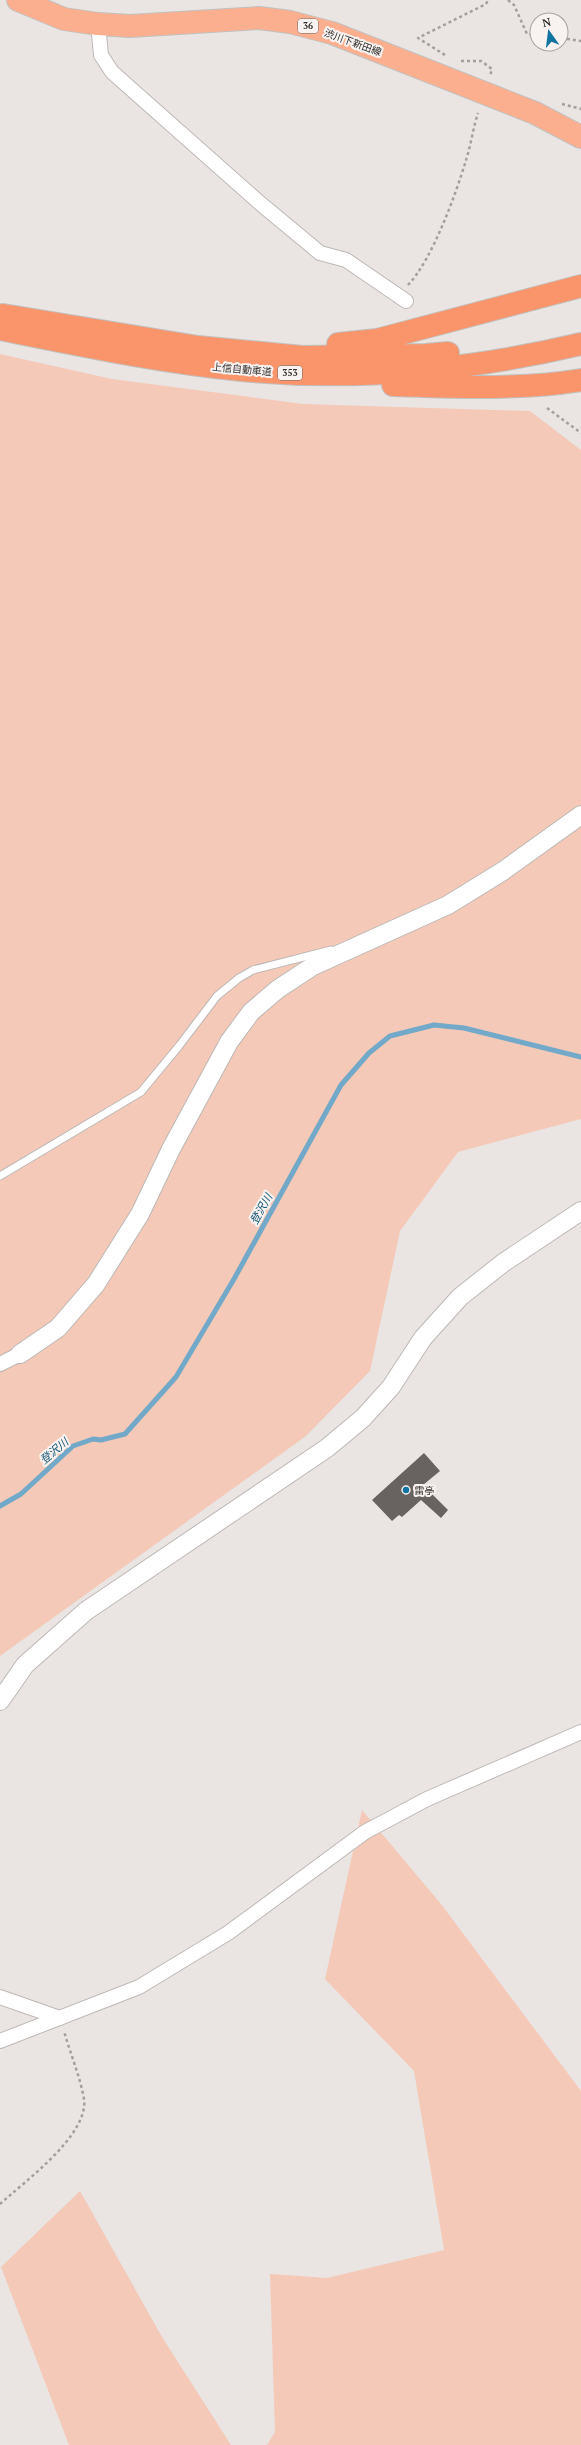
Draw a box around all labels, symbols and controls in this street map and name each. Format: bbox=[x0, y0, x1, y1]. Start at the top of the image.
north arrow bbox=[529, 12, 569, 52]
text: N bbox=[541, 14, 553, 30]
road number: 36 bbox=[298, 19, 318, 33]
street label: 渋川下新田線 bbox=[322, 26, 383, 59]
street label: 上信自動車道 bbox=[212, 360, 272, 379]
road number: 353 bbox=[278, 366, 302, 380]
water label: 登沢川 bbox=[247, 1190, 276, 1227]
water label: 登沢川 bbox=[37, 1434, 72, 1467]
place label: 雷亭 bbox=[414, 1484, 434, 1497]
marker: 雷亭 bbox=[401, 1485, 411, 1495]

